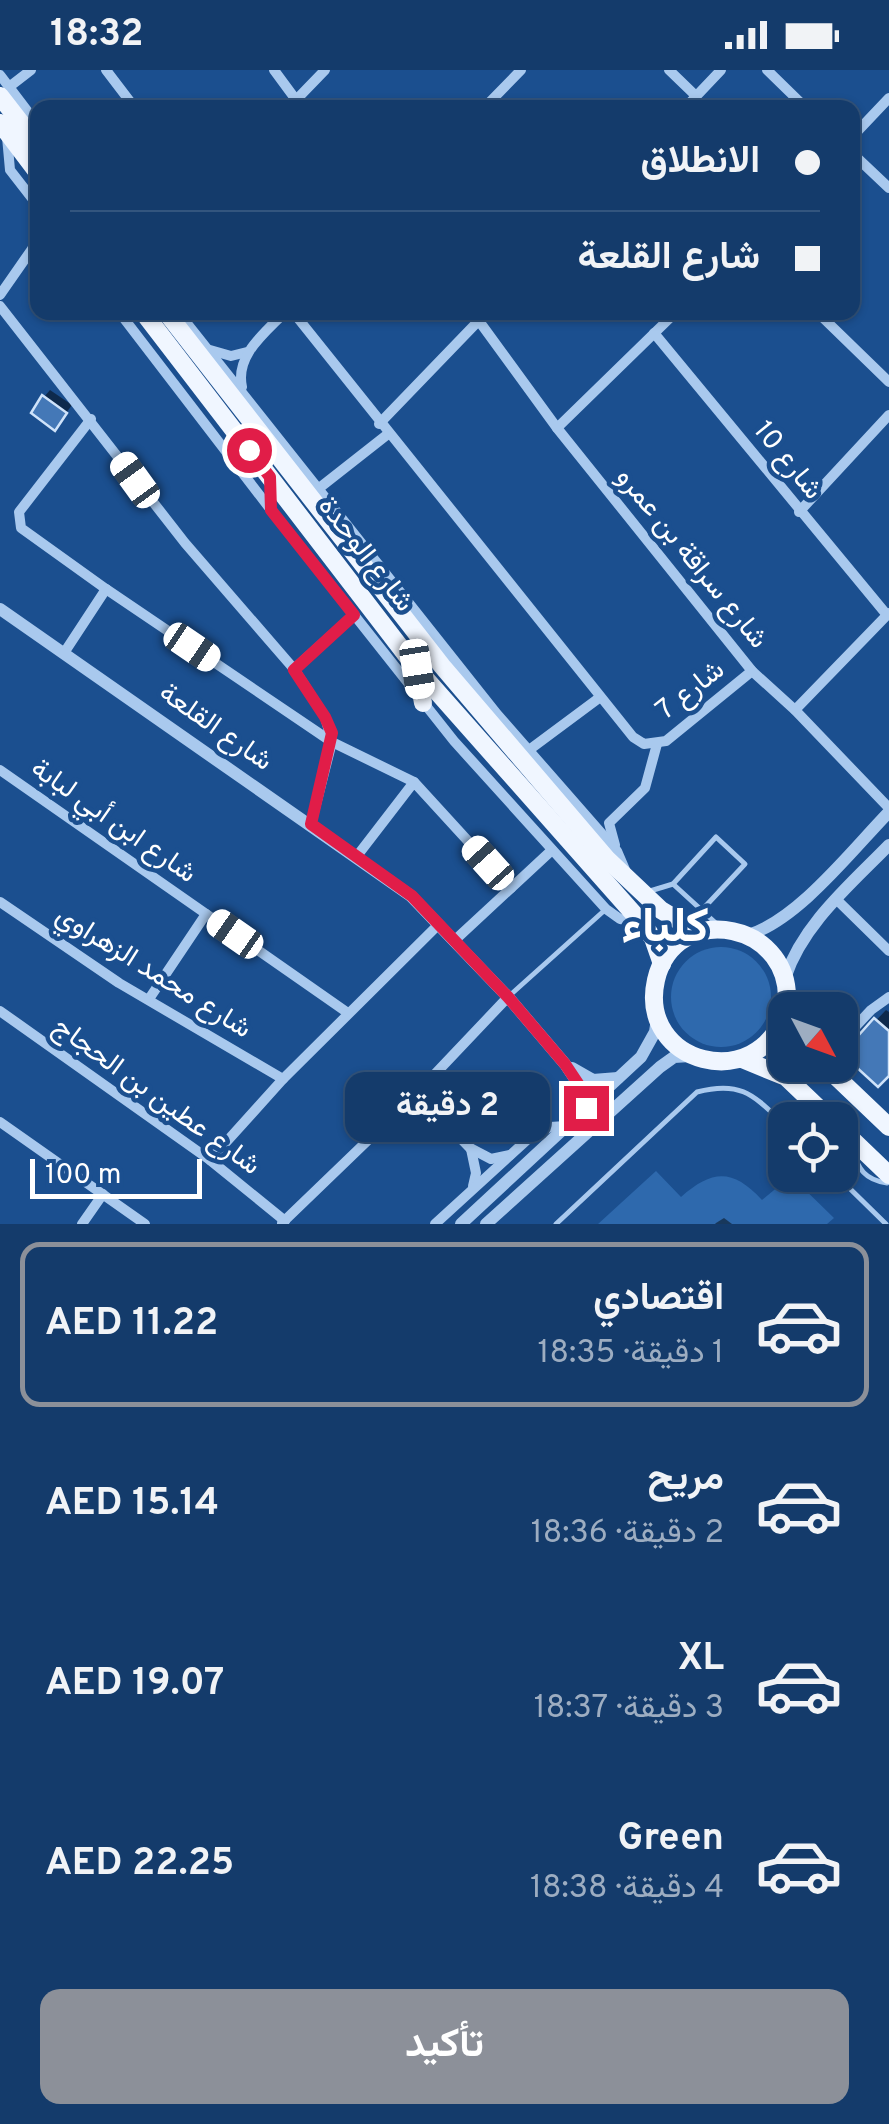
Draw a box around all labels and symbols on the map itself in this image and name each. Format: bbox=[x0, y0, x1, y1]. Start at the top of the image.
street label: شارع 10 bbox=[744, 414, 830, 508]
route start bbox=[227, 428, 272, 473]
car bbox=[105, 447, 165, 513]
street label: شارع سراقة بن عمرو bbox=[607, 461, 775, 657]
street label: شارع الوحدة bbox=[309, 490, 421, 620]
car bbox=[159, 618, 225, 676]
car bbox=[397, 637, 437, 701]
street label: شارع 7 bbox=[649, 653, 733, 729]
street label: شارع القلعة bbox=[151, 676, 279, 780]
street label: شارع ابن أبي لبابة bbox=[22, 752, 203, 894]
car bbox=[457, 831, 519, 895]
street label: شارع محمد الزهراوي bbox=[47, 898, 258, 1049]
district label: كلباء bbox=[621, 899, 709, 959]
car bbox=[202, 905, 268, 963]
north arrow bbox=[768, 992, 858, 1082]
street label: شارع عطين بن الحجاج bbox=[45, 1010, 267, 1184]
callout: 2 دقيقة bbox=[346, 1073, 551, 1143]
route end bbox=[564, 1086, 609, 1131]
scale bar bbox=[30, 1154, 202, 1198]

